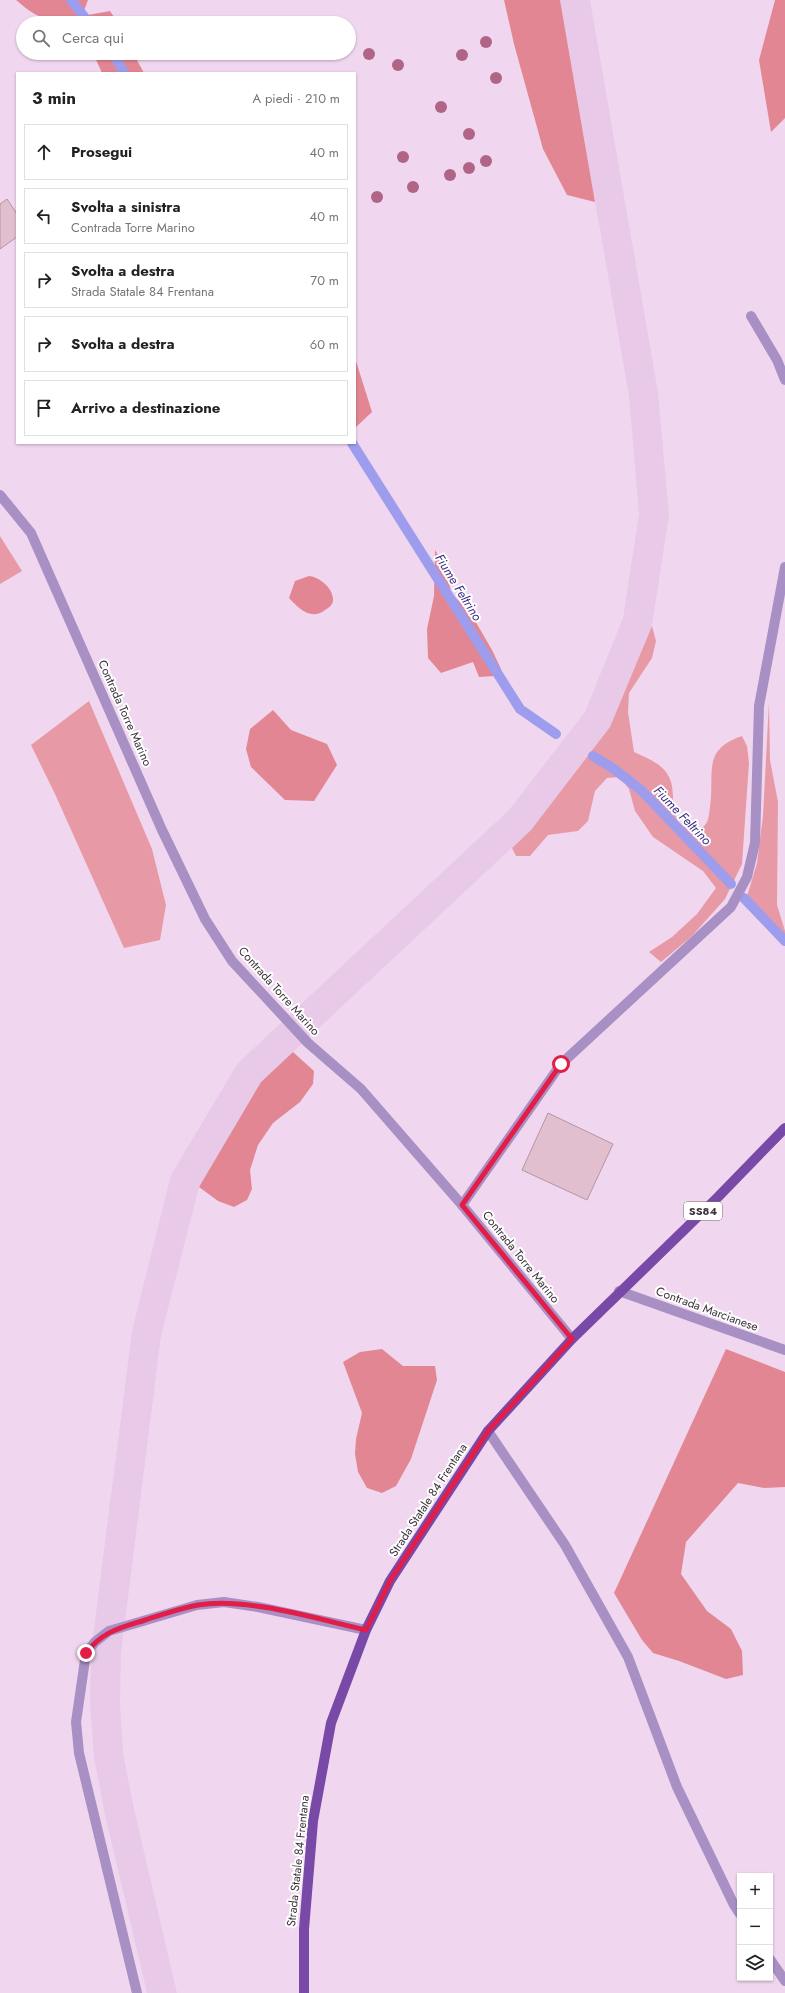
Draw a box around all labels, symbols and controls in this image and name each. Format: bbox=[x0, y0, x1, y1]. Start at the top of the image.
search box bbox=[16, 16, 356, 60]
icon: search bbox=[30, 27, 52, 49]
text: Cerca qui bbox=[62, 27, 124, 49]
text: 3 min bbox=[32, 86, 76, 110]
text: A piedi · 210 m bbox=[252, 89, 340, 108]
icon: ahead bbox=[33, 141, 55, 163]
text: Prosegui bbox=[71, 141, 132, 163]
text: 40 m bbox=[310, 143, 339, 162]
text: Svolta a sinistra bbox=[71, 196, 181, 218]
icon: left bbox=[33, 205, 55, 227]
text: 40 m bbox=[310, 207, 339, 226]
text: Contrada Torre Marino bbox=[71, 218, 195, 237]
text: Svolta a destra bbox=[71, 260, 175, 282]
icon: right bbox=[33, 269, 55, 291]
text: 70 m bbox=[310, 271, 339, 290]
text: Strada Statale 84 Frentana bbox=[71, 282, 214, 301]
icon: right bbox=[33, 333, 55, 355]
text: Svolta a destra bbox=[71, 333, 175, 355]
text: 60 m bbox=[310, 335, 339, 354]
icon: arrive bbox=[33, 397, 55, 419]
text: Arrivo a destinazione bbox=[71, 397, 220, 419]
water label: Fiume Feltrino bbox=[430, 550, 487, 625]
street label: Contrada Torre Marino bbox=[94, 657, 157, 769]
water label: Fiume Feltrino bbox=[649, 781, 716, 849]
street label: Contrada Torre Marino bbox=[234, 942, 324, 1040]
route start bbox=[552, 1055, 570, 1073]
road number: SS84 bbox=[684, 1202, 722, 1220]
street label: Contrada Torre Marino bbox=[478, 1207, 564, 1307]
street label: Contrada Marcianese bbox=[653, 1282, 761, 1336]
street label: Strada Statale 84 Frentana bbox=[384, 1440, 472, 1560]
route end bbox=[77, 1644, 95, 1662]
street label: Strada Statale 84 Frentana bbox=[282, 1794, 314, 1928]
map controls bbox=[737, 1873, 773, 1981]
button: + bbox=[737, 1873, 773, 1909]
button: − bbox=[737, 1909, 773, 1945]
button: layers bbox=[737, 1945, 773, 1981]

